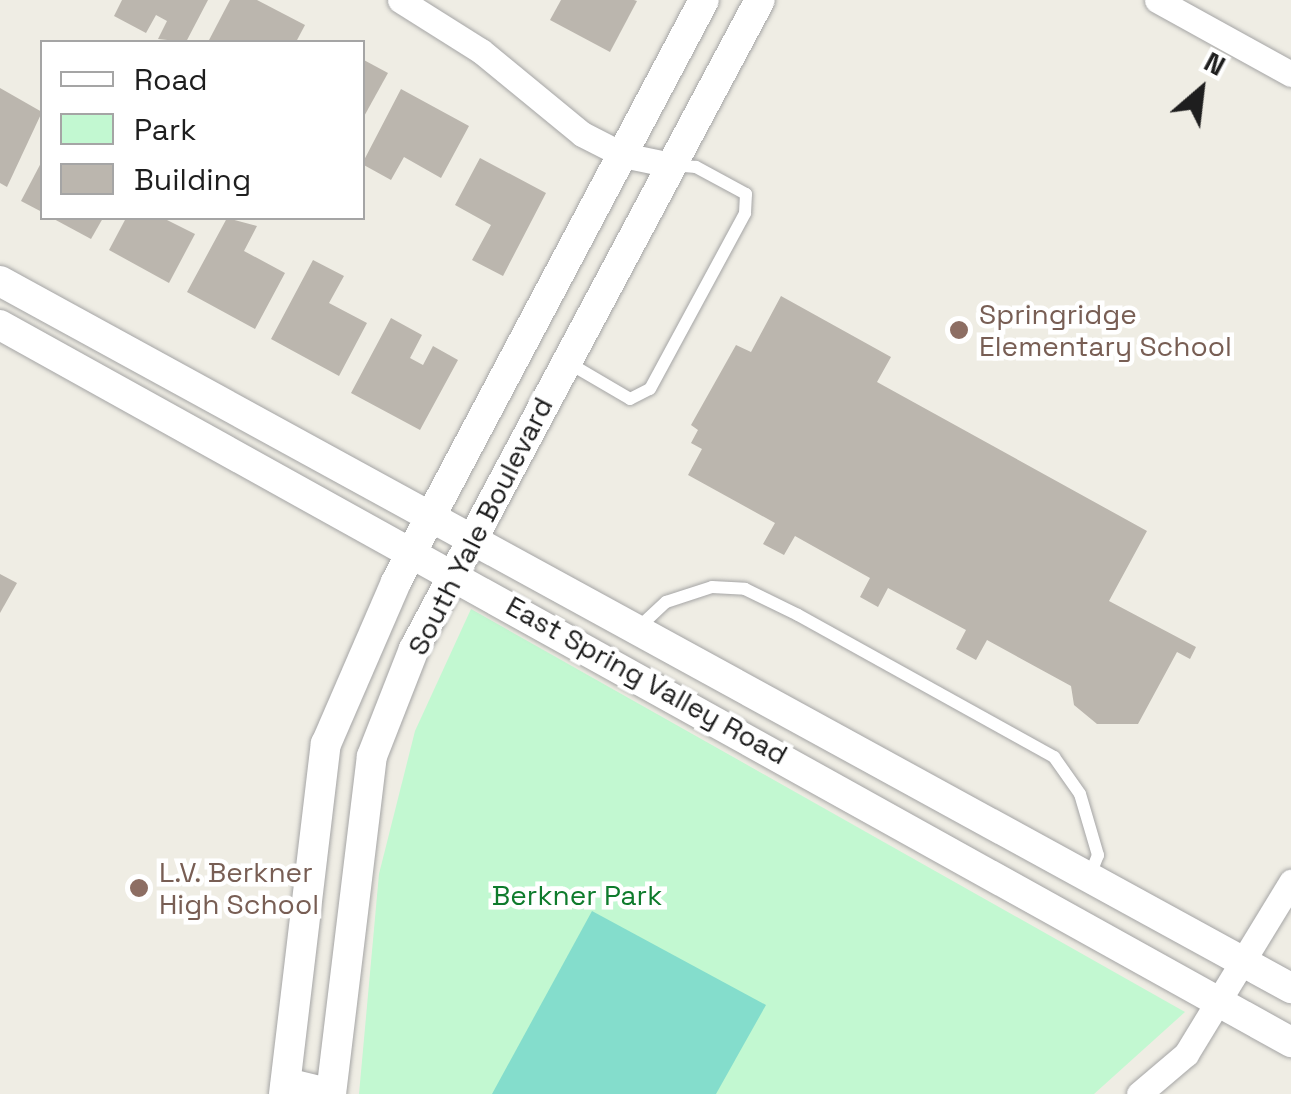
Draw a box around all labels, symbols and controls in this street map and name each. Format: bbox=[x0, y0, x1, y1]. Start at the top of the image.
legend bbox=[40, 40, 365, 220]
north arrow bbox=[1151, 40, 1251, 140]
text: N bbox=[1198, 43, 1232, 84]
text: Road bbox=[134, 60, 208, 99]
text: Park bbox=[134, 110, 196, 149]
text: Building bbox=[134, 160, 251, 199]
place label: Springridge Elementary School bbox=[979, 297, 1232, 363]
marker: Springridge Elementary School bbox=[948, 319, 970, 341]
street label: South Yale Boulevard bbox=[400, 391, 560, 661]
street label: East Spring Valley Road bbox=[500, 588, 794, 772]
place label: L.V. Berkner High School bbox=[159, 855, 319, 921]
marker: L.V. Berkner High School bbox=[128, 877, 150, 899]
park label: Berkner Park bbox=[492, 878, 662, 912]

